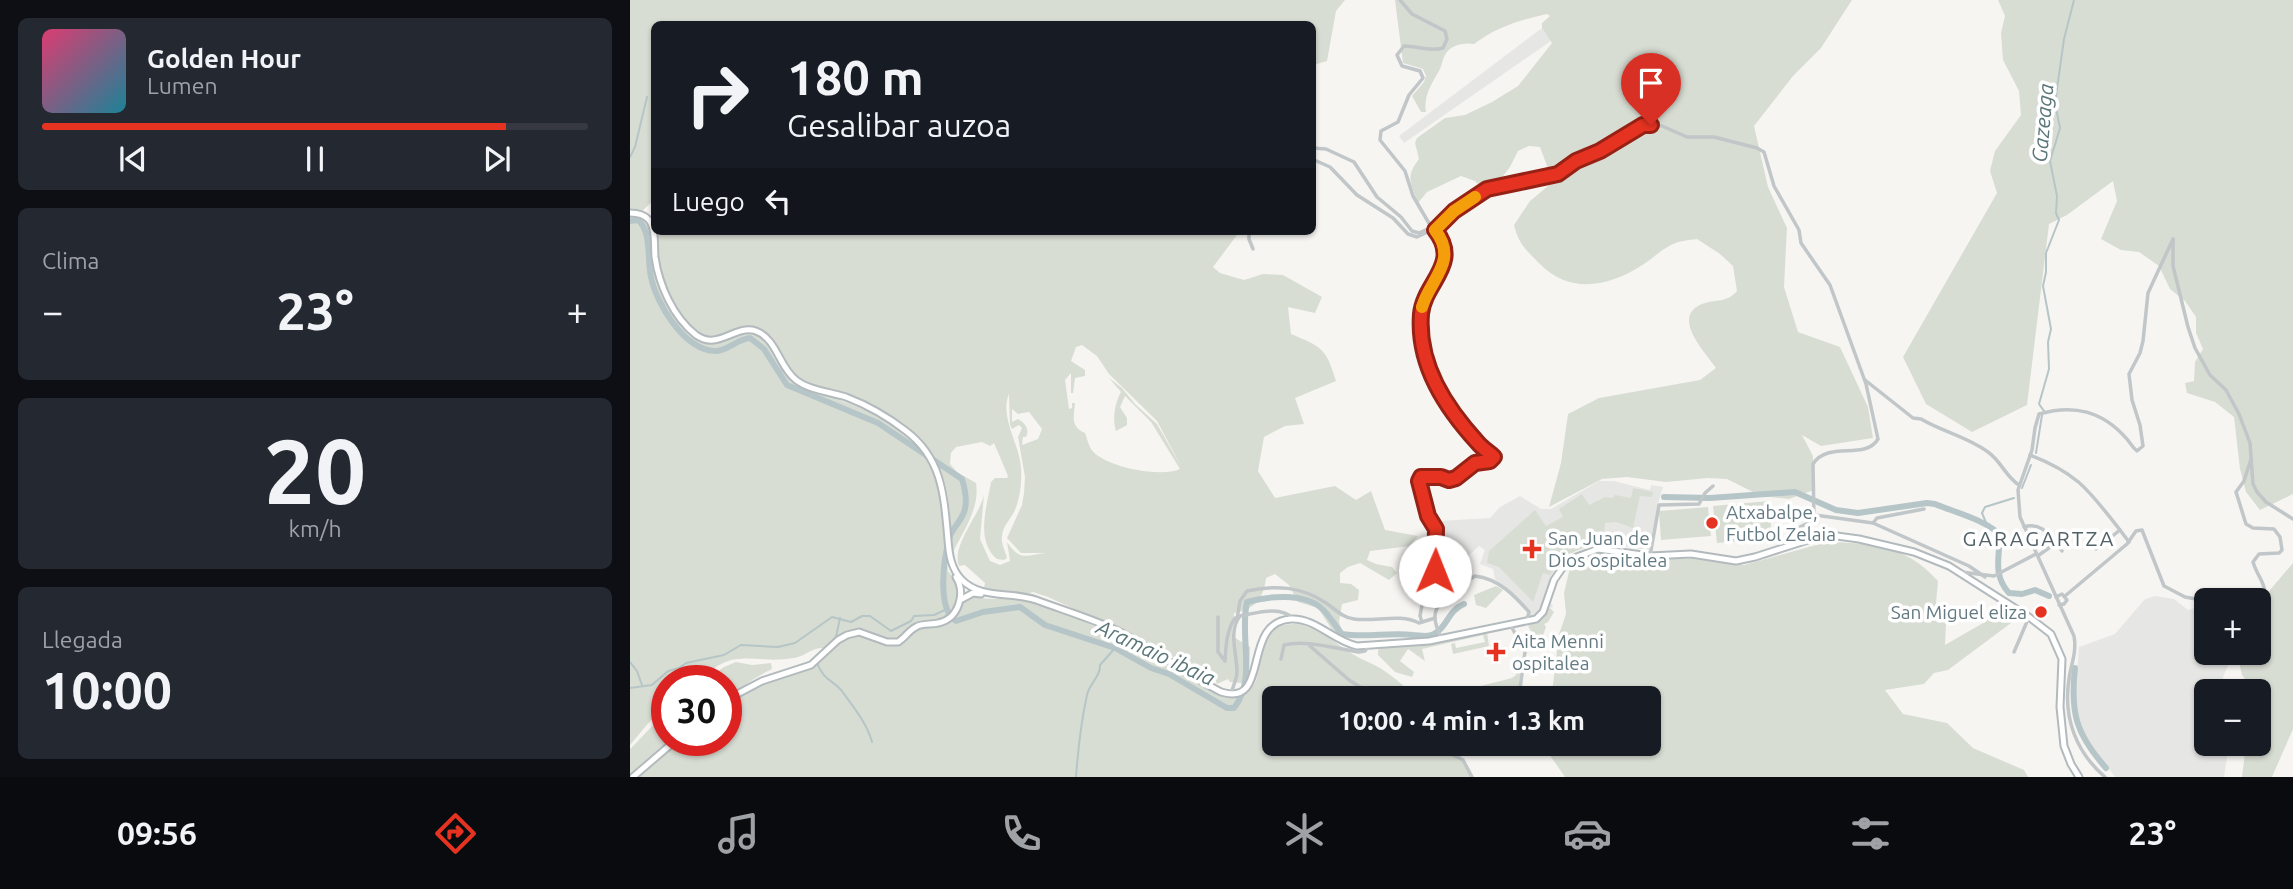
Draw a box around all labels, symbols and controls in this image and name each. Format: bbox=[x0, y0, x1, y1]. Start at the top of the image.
text: Golden Hour bbox=[147, 44, 301, 73]
icon: right bbox=[672, 49, 763, 140]
text: 180 m bbox=[787, 49, 924, 104]
pin bbox=[1621, 53, 1681, 125]
icon: arrive bbox=[1632, 64, 1670, 102]
text: Lumen bbox=[147, 73, 218, 98]
water label: Gazeaga bbox=[2027, 83, 2057, 163]
text: Gesalibar auzoa bbox=[787, 107, 1011, 143]
icon: previous bbox=[114, 140, 152, 178]
icon: pause bbox=[296, 140, 334, 178]
icon: next bbox=[478, 140, 516, 178]
icon: left bbox=[759, 182, 797, 220]
text: Luego bbox=[672, 187, 745, 216]
text: Clima bbox=[42, 248, 99, 273]
text: 23° bbox=[276, 282, 354, 340]
text: − bbox=[42, 290, 63, 332]
text: + bbox=[567, 290, 588, 332]
text: 20 bbox=[264, 419, 366, 521]
place label: Atxabalpe, Futbol Zelaia bbox=[1726, 501, 1836, 545]
marker: Atxabalpe, Futbol Zelaia bbox=[1704, 515, 1720, 531]
text: km/h bbox=[288, 516, 342, 541]
district label: GARAGARTZA bbox=[1963, 526, 2115, 550]
place label: San Juan de Dios ospitalea bbox=[1548, 527, 1667, 571]
position arrow bbox=[1398, 534, 1472, 608]
marker: San Juan de Dios ospitalea bbox=[1522, 539, 1542, 559]
map controls bbox=[2194, 588, 2271, 756]
button: + bbox=[2194, 588, 2271, 665]
place label: San Miguel eliza bbox=[1891, 601, 2027, 623]
marker: San Miguel eliza bbox=[2033, 604, 2049, 620]
water label: Aramaio ibaia bbox=[1092, 614, 1219, 690]
text: Llegada bbox=[42, 627, 123, 652]
place label: Aita Menni ospitalea bbox=[1512, 630, 1604, 674]
marker: Aita Menni ospitalea bbox=[1486, 642, 1506, 662]
text: 10:00 bbox=[42, 661, 172, 719]
speed limit sign: 30 bbox=[651, 665, 742, 756]
button: − bbox=[2194, 679, 2271, 756]
text: 10:00 · 4 min · 1.3 km bbox=[1338, 706, 1585, 735]
icon: directions bbox=[431, 809, 480, 858]
icon: music bbox=[714, 809, 763, 858]
icon: phone bbox=[997, 809, 1046, 858]
icon: climate bbox=[1280, 809, 1329, 858]
icon: car bbox=[1563, 809, 1612, 858]
icon: filters bbox=[1846, 809, 1895, 858]
text: 09:56 bbox=[117, 815, 197, 851]
text: 23° bbox=[2129, 815, 2176, 851]

